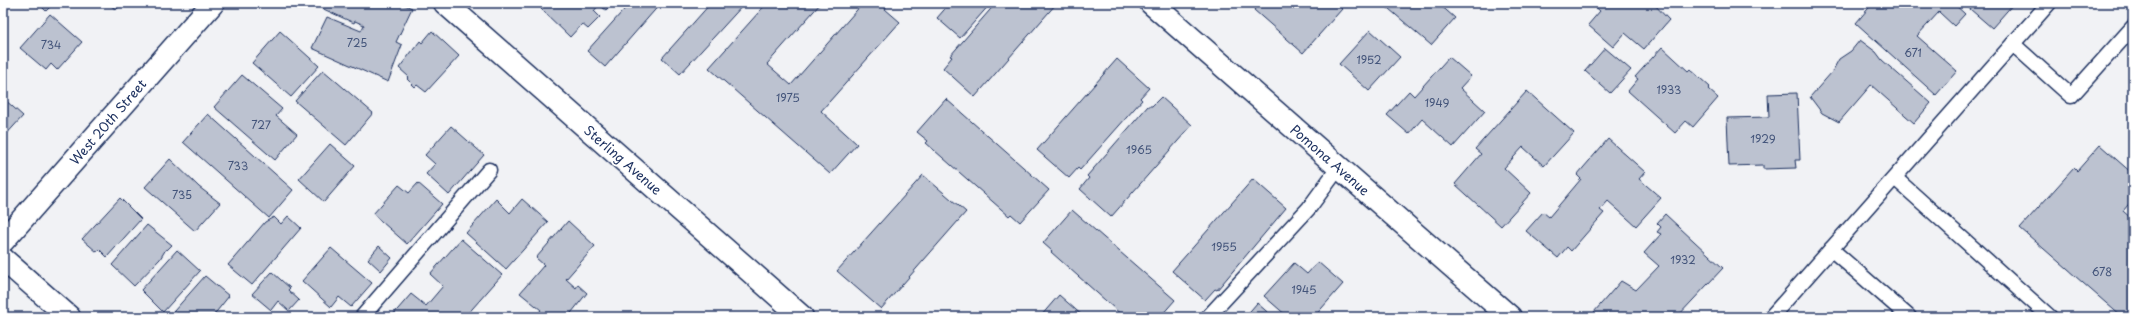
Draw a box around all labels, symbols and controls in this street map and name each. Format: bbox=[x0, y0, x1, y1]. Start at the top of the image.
house number: 725 bbox=[347, 34, 367, 51]
house number: 734 bbox=[41, 36, 61, 53]
house number: 671 bbox=[1904, 44, 1922, 61]
house number: 1952 bbox=[1356, 51, 1382, 68]
street label: West 20th Street bbox=[65, 75, 150, 169]
house number: 1933 bbox=[1657, 81, 1681, 98]
house number: 1975 bbox=[776, 89, 800, 106]
house number: 1949 bbox=[1425, 94, 1449, 111]
house number: 727 bbox=[251, 116, 271, 133]
street label: Pomona Avenue bbox=[1287, 120, 1374, 199]
street label: Sterling Avenue bbox=[580, 121, 666, 199]
house number: 1929 bbox=[1750, 130, 1776, 147]
house number: 1965 bbox=[1126, 141, 1152, 158]
house number: 733 bbox=[228, 157, 248, 174]
house number: 735 bbox=[172, 186, 192, 203]
house number: 1955 bbox=[1211, 238, 1237, 255]
house number: 1932 bbox=[1670, 251, 1696, 268]
house number: 678 bbox=[2092, 263, 2112, 280]
house number: 1945 bbox=[1291, 281, 1317, 298]

